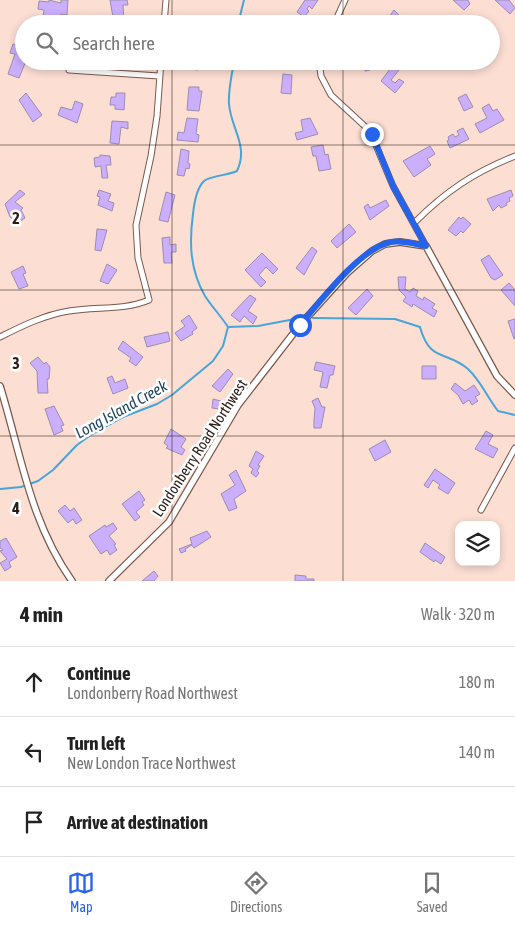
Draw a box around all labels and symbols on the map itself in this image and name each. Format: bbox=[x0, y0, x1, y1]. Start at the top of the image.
route end bbox=[361, 123, 384, 146]
text: 2 bbox=[12, 209, 20, 227]
route start bbox=[289, 314, 312, 337]
text: 3 bbox=[12, 354, 20, 372]
water label: Long Island Creek bbox=[72, 376, 172, 443]
street label: Londonberry Road Northwest bbox=[149, 376, 250, 520]
text: 4 bbox=[11, 499, 20, 517]

